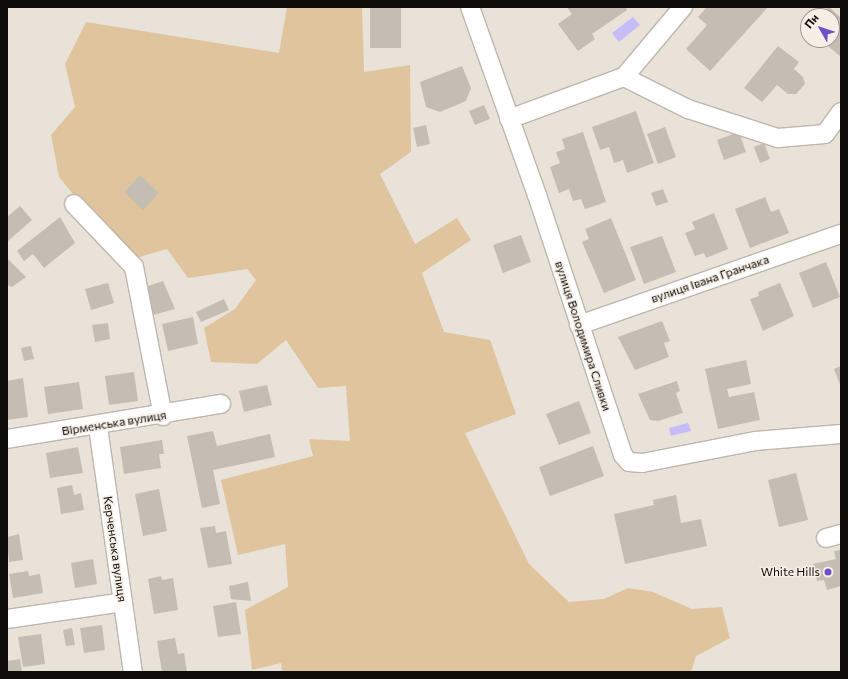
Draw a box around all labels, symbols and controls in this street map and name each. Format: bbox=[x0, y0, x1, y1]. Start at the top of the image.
north arrow bbox=[800, 8, 840, 48]
text: Пн bbox=[801, 11, 821, 31]
street label: вулиця Івана Гранчака bbox=[649, 252, 771, 306]
street label: вулиця Володимира Сливки bbox=[552, 259, 614, 413]
street label: Вірменська вулиця bbox=[61, 408, 167, 438]
street label: Керченська вулиця bbox=[100, 495, 130, 603]
place label: White Hills bbox=[761, 565, 820, 579]
marker: White Hills bbox=[823, 567, 833, 577]

